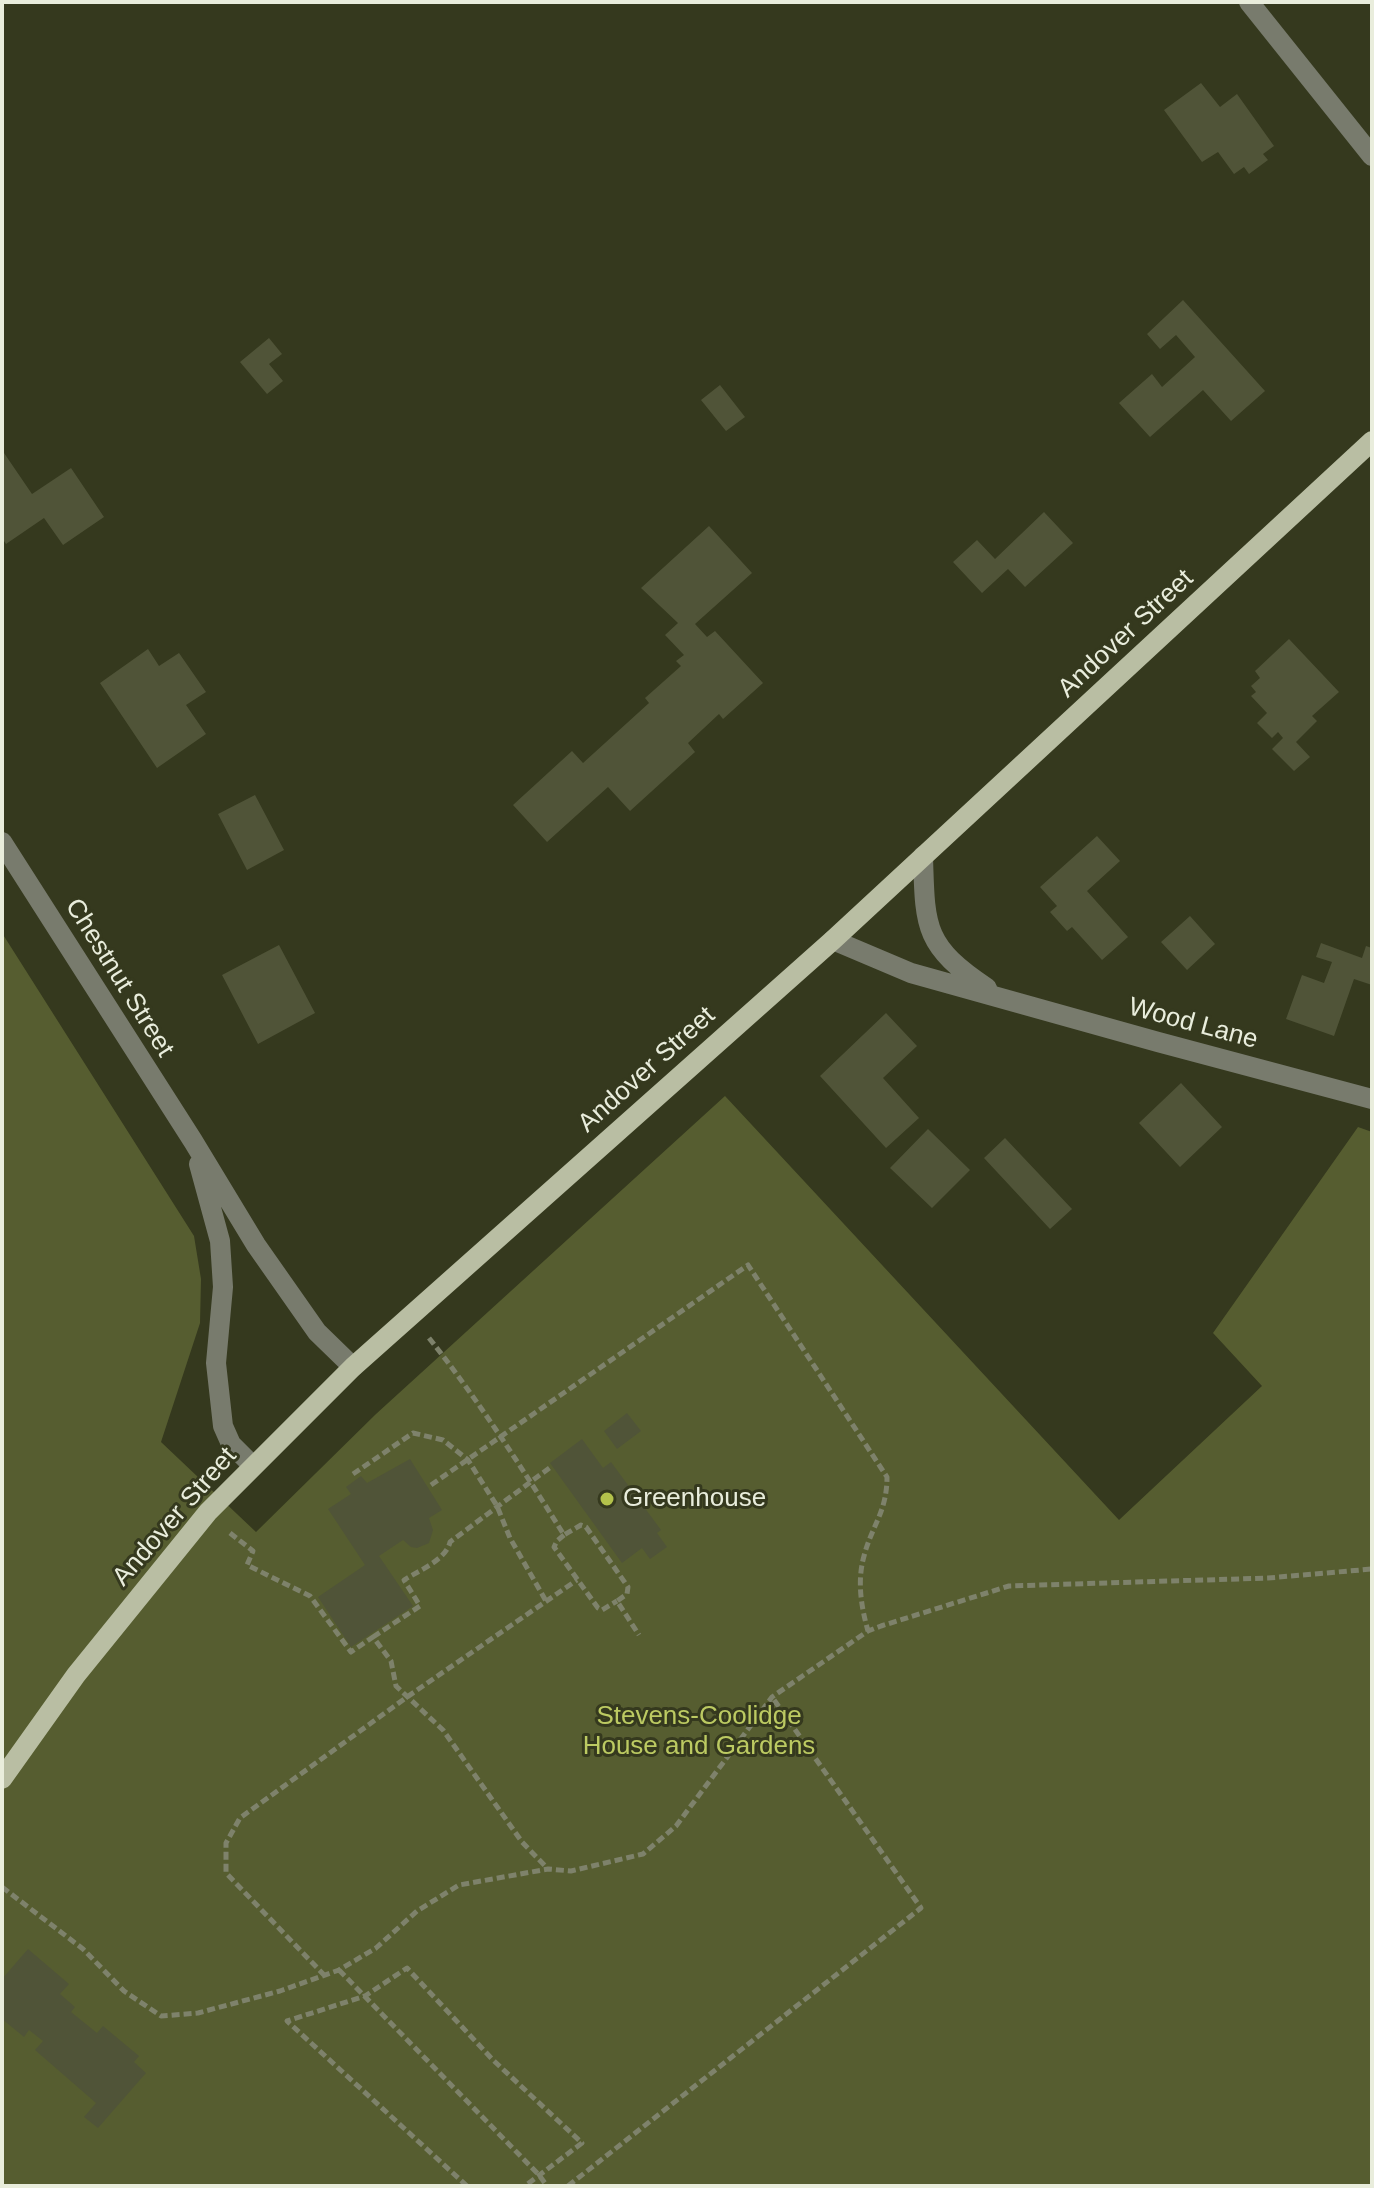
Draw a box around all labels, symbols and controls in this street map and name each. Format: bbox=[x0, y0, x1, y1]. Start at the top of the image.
street label: Andover Street bbox=[1052, 563, 1200, 705]
street label: Chestnut Street bbox=[58, 893, 180, 1063]
street label: Wood Lane bbox=[1125, 992, 1261, 1056]
street label: Andover Street bbox=[572, 1000, 722, 1140]
street label: Andover Street bbox=[106, 1441, 244, 1593]
place label: Greenhouse bbox=[623, 1483, 766, 1515]
marker: Greenhouse bbox=[598, 1490, 616, 1508]
park label: Stevens-Coolidge House and Gardens bbox=[583, 1701, 815, 1762]

